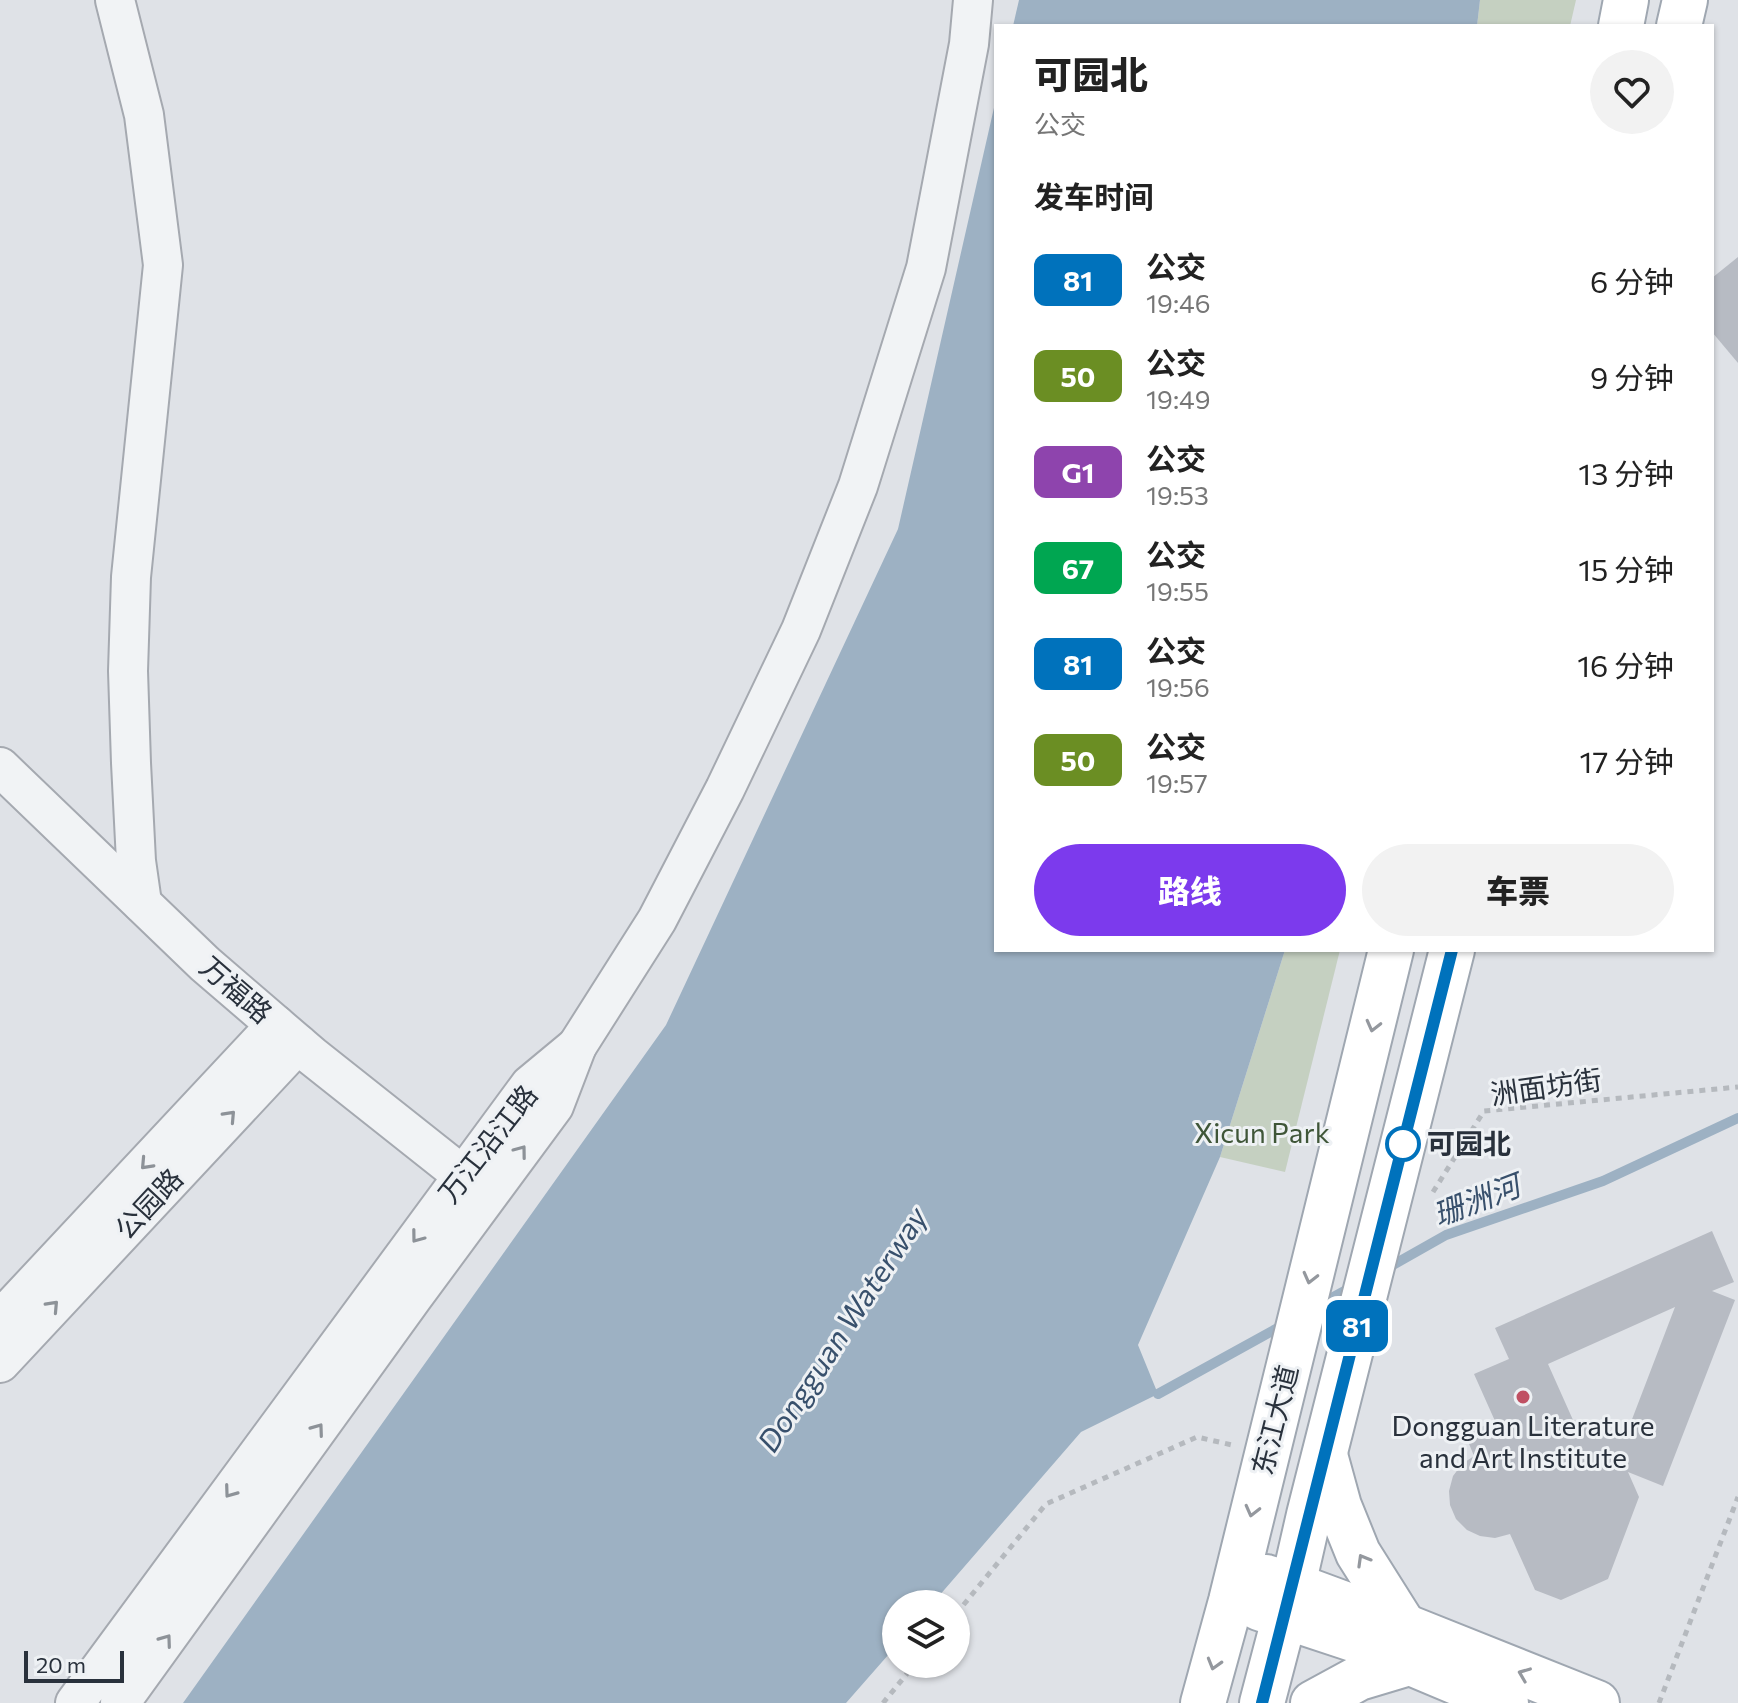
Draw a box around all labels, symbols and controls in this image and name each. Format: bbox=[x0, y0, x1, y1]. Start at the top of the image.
text: 可园北 bbox=[1034, 50, 1148, 97]
button: heart bbox=[1590, 50, 1674, 134]
text: 公交 bbox=[1034, 108, 1086, 139]
text: 发车时间 bbox=[1034, 177, 1154, 214]
text: 公交 bbox=[1146, 247, 1206, 284]
text: 6 分钟 bbox=[1590, 262, 1674, 299]
text: 81 bbox=[1063, 263, 1093, 297]
text: 19:46 bbox=[1146, 287, 1210, 318]
text: 公交 bbox=[1146, 343, 1206, 380]
text: 9 分钟 bbox=[1590, 358, 1674, 395]
text: 50 bbox=[1061, 359, 1095, 393]
text: 19:49 bbox=[1146, 383, 1210, 414]
text: 公交 bbox=[1146, 439, 1206, 476]
text: 13 分钟 bbox=[1578, 454, 1674, 491]
text: G1 bbox=[1061, 455, 1095, 489]
text: 19:53 bbox=[1146, 479, 1209, 510]
text: 公交 bbox=[1146, 535, 1206, 572]
text: 15 分钟 bbox=[1578, 550, 1674, 587]
text: 67 bbox=[1062, 551, 1094, 585]
text: 19:55 bbox=[1146, 575, 1209, 606]
text: 公交 bbox=[1146, 631, 1206, 668]
text: 16 分钟 bbox=[1577, 646, 1674, 683]
text: 81 bbox=[1063, 647, 1093, 681]
text: 19:56 bbox=[1146, 671, 1210, 702]
text: 公交 bbox=[1146, 727, 1206, 764]
text: 17 分钟 bbox=[1580, 742, 1674, 779]
text: 50 bbox=[1061, 743, 1095, 777]
text: 19:57 bbox=[1146, 767, 1208, 798]
button: 路线 bbox=[1034, 844, 1346, 936]
button: 车票 bbox=[1362, 844, 1674, 936]
street label: 万福路 bbox=[194, 949, 280, 1030]
one-way arrow bbox=[1365, 1018, 1382, 1032]
street label: 洲面坊街 bbox=[1488, 1061, 1604, 1111]
street label: 万江沿江路 bbox=[431, 1078, 544, 1209]
one-way arrow bbox=[221, 1111, 236, 1125]
park label: Xicun Park bbox=[1194, 1115, 1330, 1149]
place label: 可园北 bbox=[1427, 1126, 1511, 1160]
marker: 可园北 bbox=[1386, 1127, 1420, 1161]
one-way arrow bbox=[511, 1145, 525, 1160]
one-way arrow bbox=[142, 1154, 156, 1169]
street label: 公园路 bbox=[107, 1161, 189, 1246]
water label: 珊洲河 bbox=[1427, 1163, 1529, 1232]
water label: Dongguan Waterway bbox=[748, 1198, 935, 1458]
one-way arrow bbox=[412, 1228, 426, 1243]
one-way arrow bbox=[1303, 1271, 1320, 1285]
line badge: 81 bbox=[1321, 1300, 1393, 1352]
one-way arrow bbox=[44, 1301, 59, 1315]
text: 81 bbox=[1342, 1309, 1372, 1343]
street label: 东江大道 bbox=[1244, 1361, 1304, 1478]
marker: Dongguan Literature and Art Institute bbox=[1514, 1388, 1532, 1406]
place label: Dongguan Literature and Art Institute bbox=[1392, 1408, 1654, 1474]
one-way arrow bbox=[308, 1423, 323, 1438]
one-way arrow bbox=[225, 1483, 239, 1497]
one-way arrow bbox=[1245, 1504, 1262, 1517]
one-way arrow bbox=[1357, 1554, 1373, 1569]
map controls bbox=[882, 1590, 970, 1678]
button: layers bbox=[882, 1590, 970, 1678]
one-way arrow bbox=[156, 1634, 170, 1648]
scale bar bbox=[24, 1647, 124, 1683]
text: 20 m bbox=[36, 1651, 86, 1678]
one-way arrow bbox=[1207, 1656, 1223, 1670]
one-way arrow bbox=[1518, 1667, 1532, 1684]

